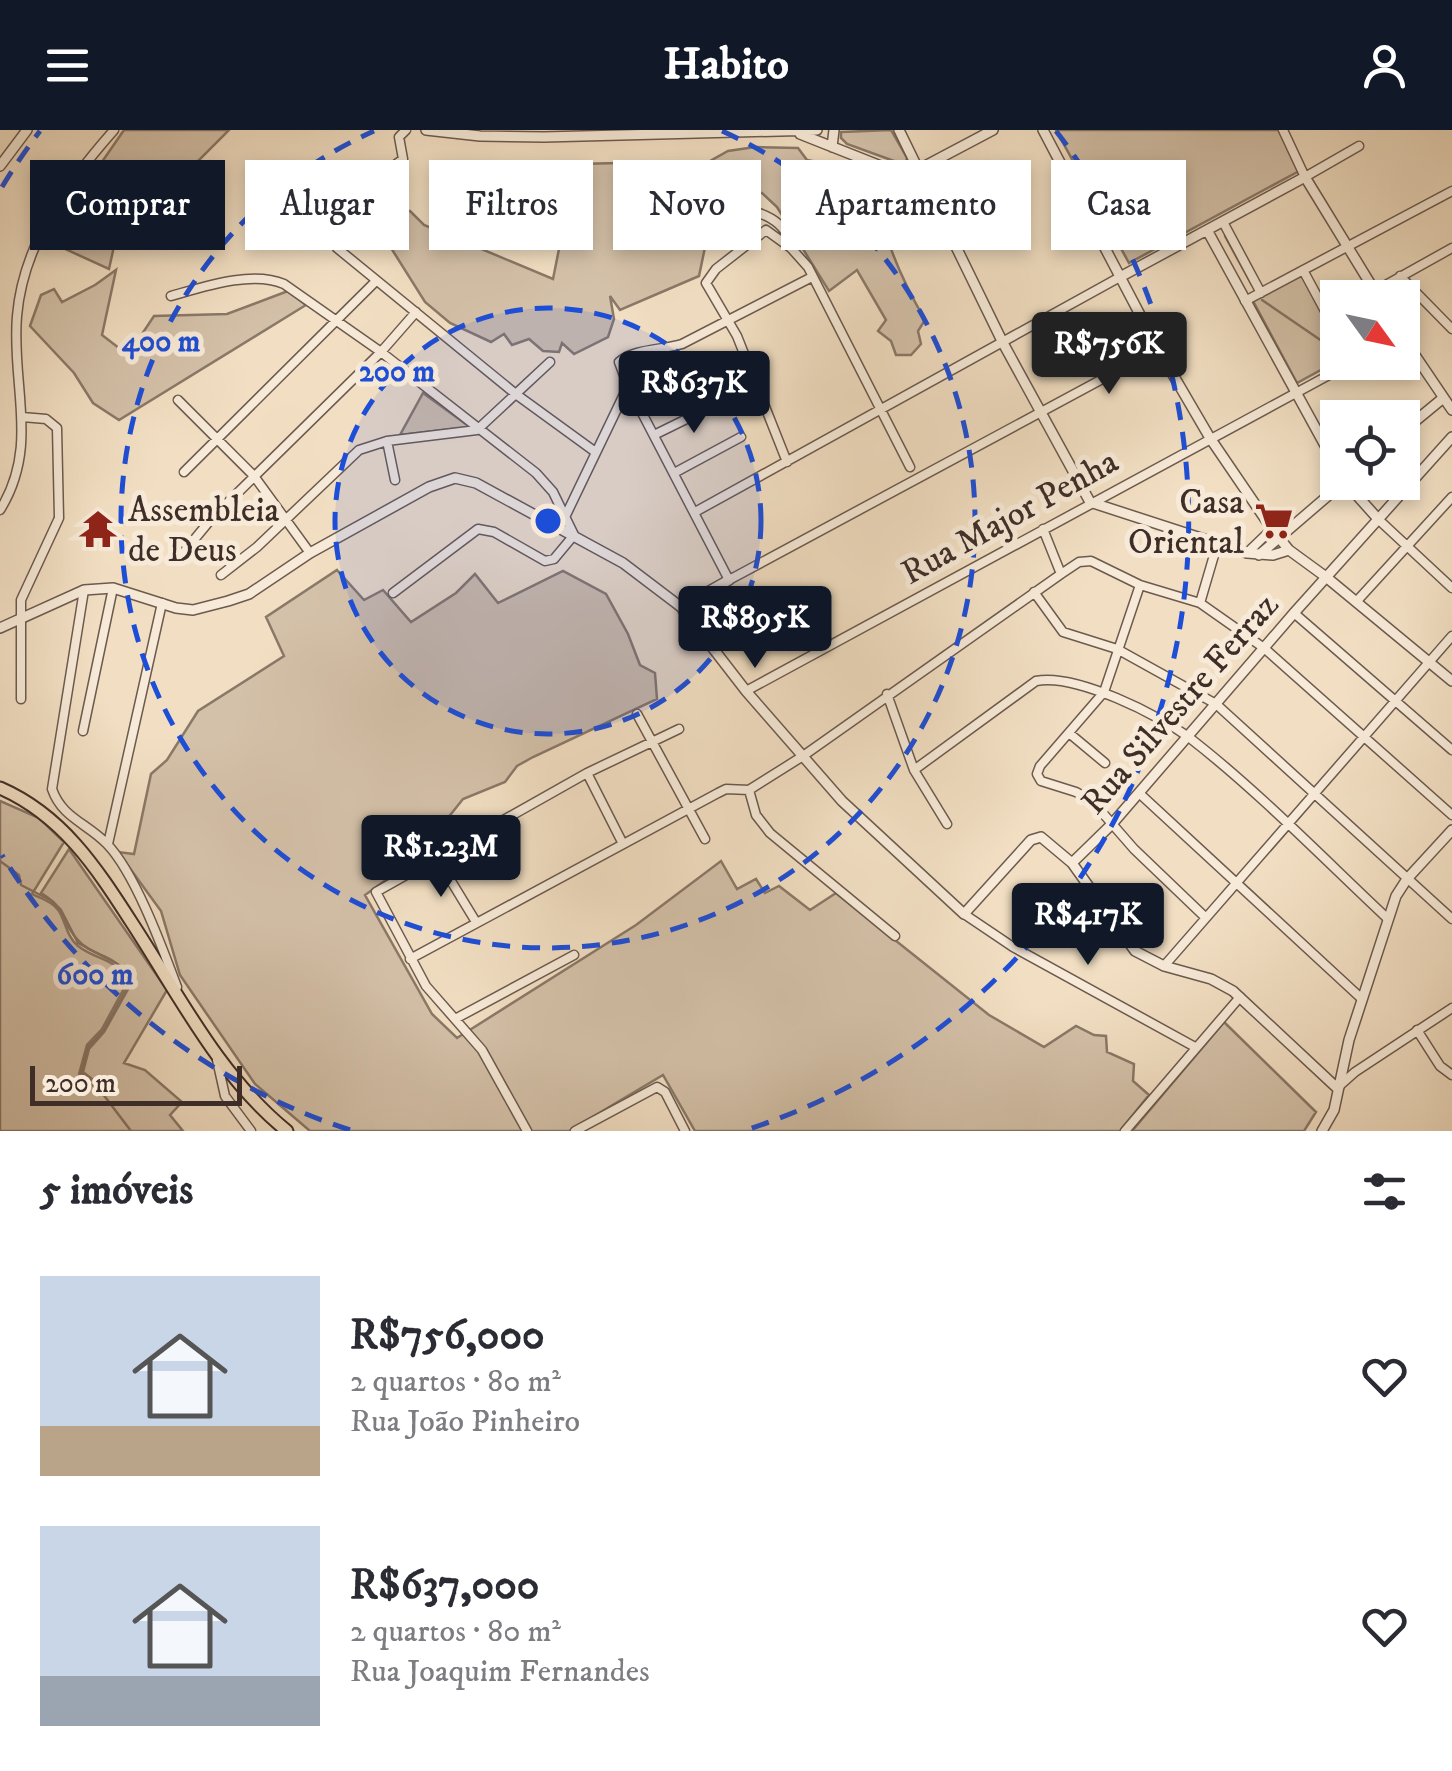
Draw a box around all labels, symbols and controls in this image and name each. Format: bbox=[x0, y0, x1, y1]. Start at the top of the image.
text: Habito bbox=[663, 37, 789, 93]
icon: menu bbox=[40, 38, 95, 93]
icon: person bbox=[1357, 38, 1412, 93]
chip: Comprar bbox=[30, 160, 225, 250]
chip: Alugar bbox=[245, 160, 409, 250]
chip: Filtros bbox=[429, 160, 593, 250]
chip: Novo bbox=[613, 160, 761, 250]
chip: Apartamento bbox=[781, 160, 1031, 250]
chip: Casa bbox=[1051, 160, 1186, 250]
north arrow bbox=[1320, 280, 1420, 380]
map controls bbox=[1320, 280, 1420, 500]
pin: R$756K bbox=[1028, 312, 1190, 397]
text: 400 m bbox=[122, 324, 201, 361]
text: R$756K bbox=[1054, 324, 1164, 364]
pin: R$637K bbox=[613, 351, 775, 436]
text: 200 m bbox=[359, 354, 435, 391]
text: R$637K bbox=[641, 363, 747, 403]
button: locate bbox=[1320, 400, 1420, 500]
street label: Rua Major Penha bbox=[894, 440, 1126, 595]
place label: Casa Oriental bbox=[1128, 481, 1244, 565]
place label: Assembleia de Deus bbox=[128, 489, 279, 573]
supermarket icon: Casa Oriental bbox=[1253, 500, 1295, 542]
centre of rings bbox=[530, 503, 566, 539]
temple icon: Assembleia de Deus bbox=[77, 508, 119, 550]
street label: Rua Silvestre Ferraz bbox=[1072, 585, 1289, 824]
pin: R$895K bbox=[674, 586, 836, 671]
text: R$895K bbox=[700, 598, 810, 638]
pin: R$1.23M bbox=[349, 815, 533, 900]
text: R$1.23M bbox=[384, 827, 498, 867]
pin: R$417K bbox=[1007, 883, 1169, 968]
text: R$417K bbox=[1034, 895, 1142, 935]
text: 600 m bbox=[57, 957, 134, 994]
scale bar bbox=[30, 1061, 242, 1106]
text: 200 m bbox=[45, 1066, 116, 1101]
icon: filters bbox=[1357, 1164, 1412, 1219]
text: 5 imóveis bbox=[40, 1165, 193, 1217]
text: R$756,000 bbox=[350, 1310, 545, 1362]
icon: home bbox=[120, 1316, 240, 1436]
icon: heart bbox=[1357, 1349, 1412, 1404]
text: 2 quartos · 80 m² bbox=[350, 1362, 561, 1402]
text: Rua João Pinheiro bbox=[350, 1402, 580, 1442]
text: R$637,000 bbox=[350, 1560, 539, 1612]
icon: home bbox=[120, 1566, 240, 1686]
icon: heart bbox=[1357, 1599, 1412, 1654]
text: 2 quartos · 80 m² bbox=[350, 1612, 561, 1652]
text: Rua Joaquim Fernandes bbox=[350, 1652, 650, 1692]

